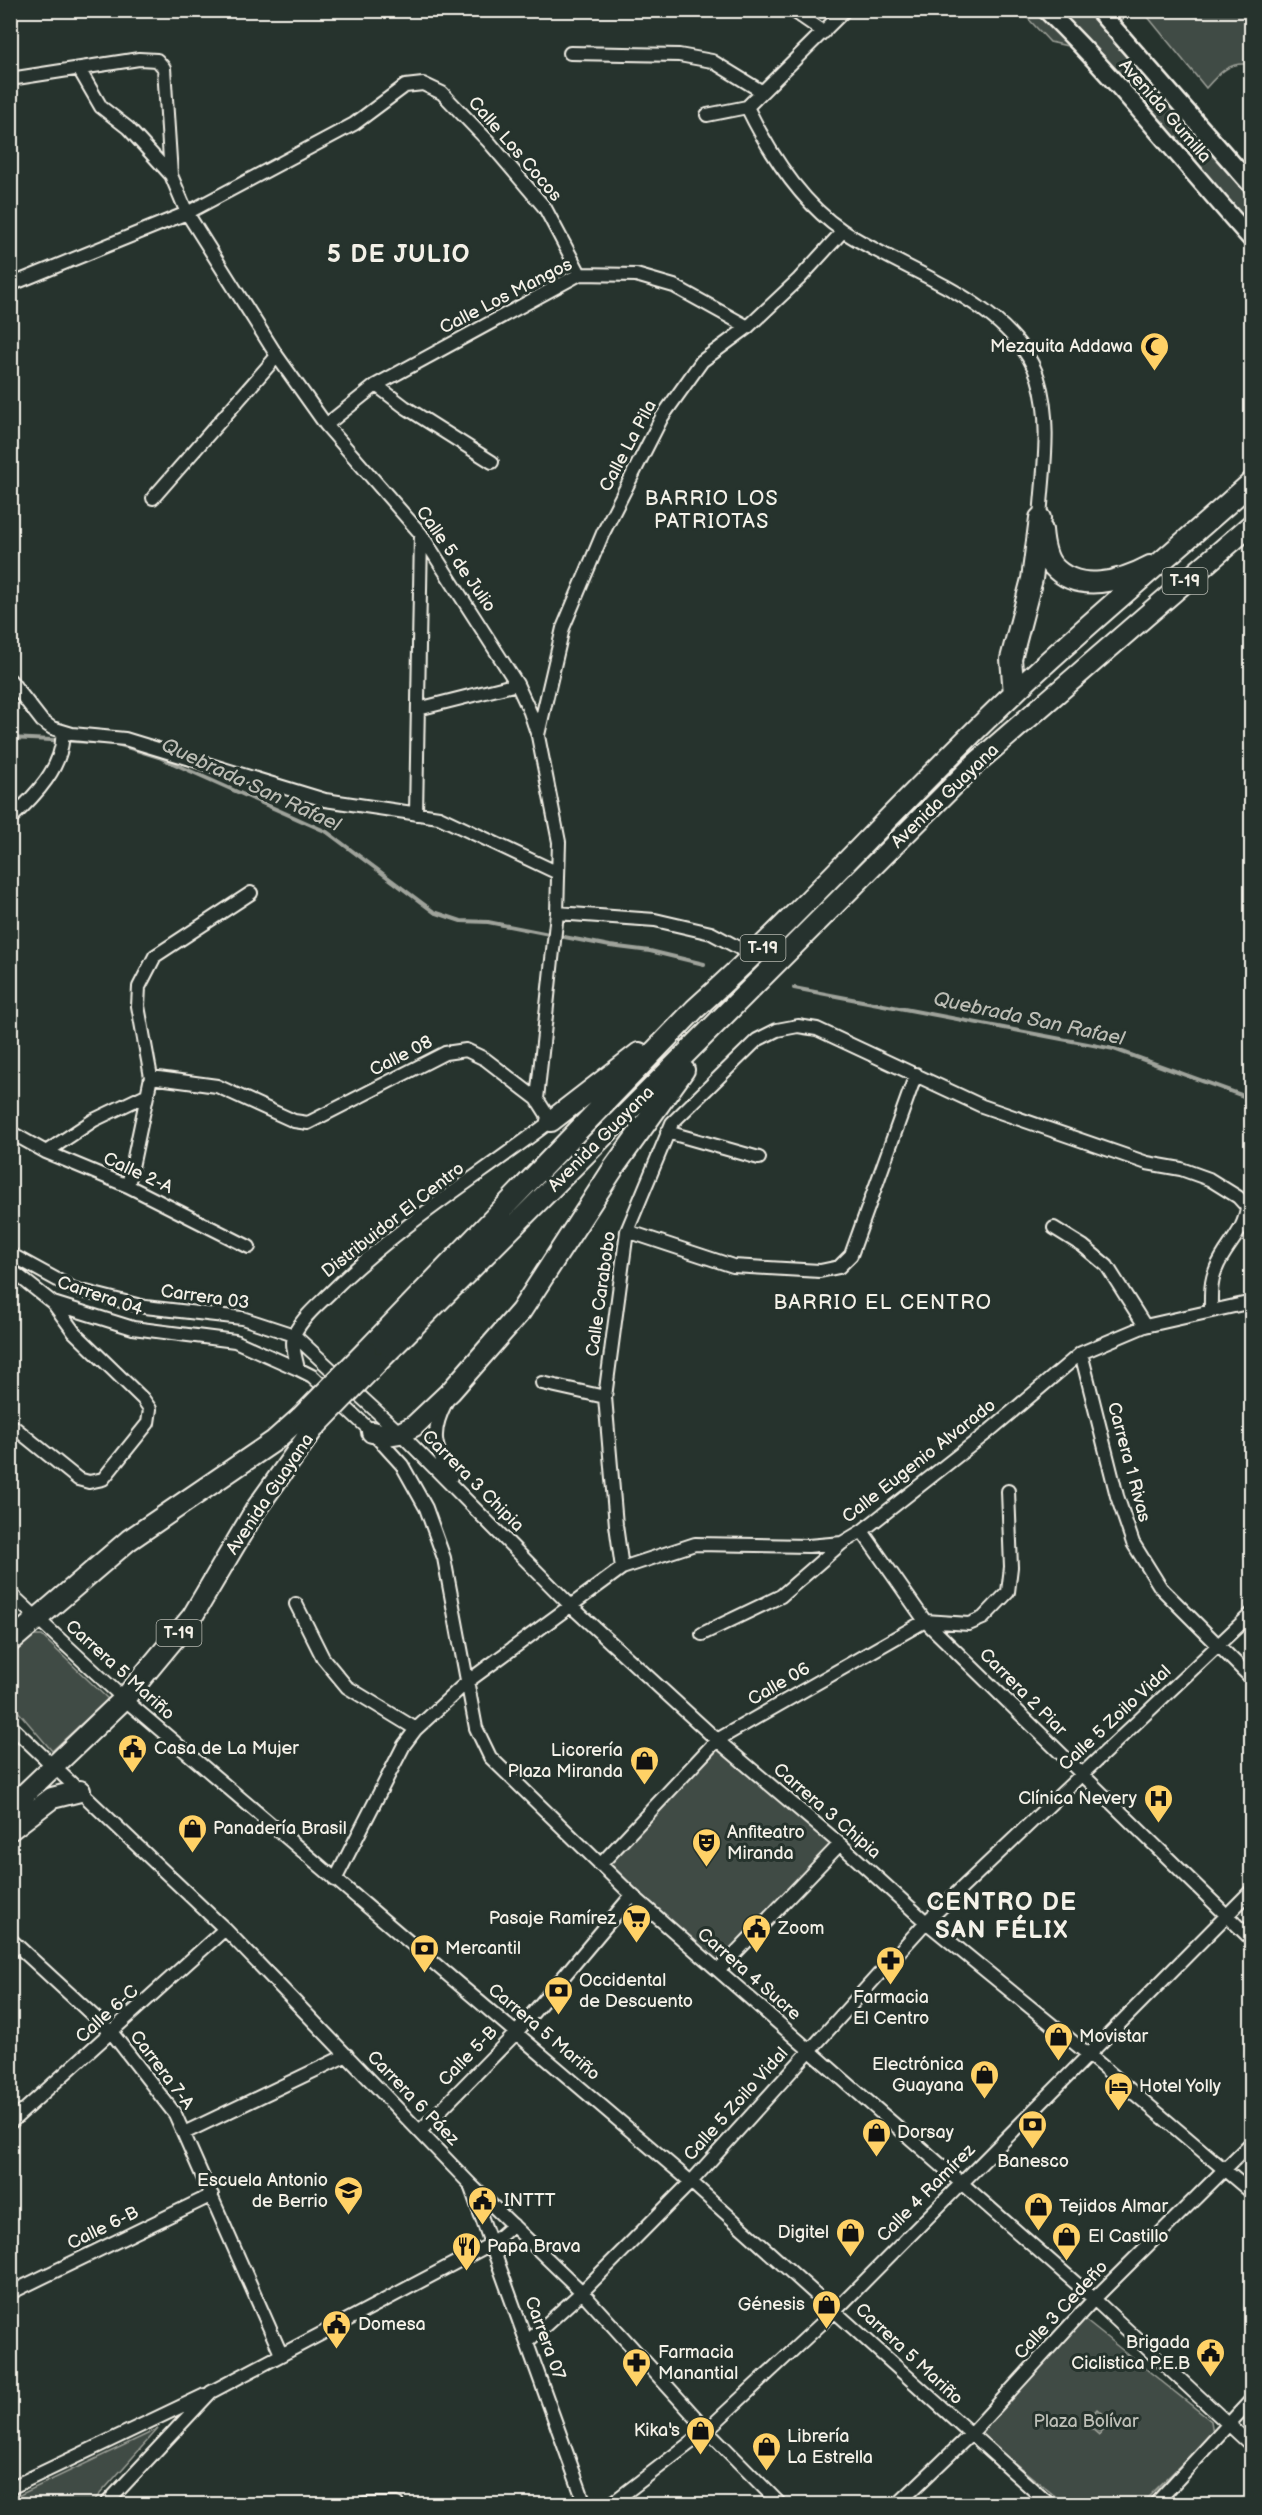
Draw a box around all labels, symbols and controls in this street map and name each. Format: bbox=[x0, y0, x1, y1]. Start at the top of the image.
street label: Avenida Gumilla bbox=[1114, 55, 1216, 167]
street label: Calle Los Cocos bbox=[464, 92, 566, 206]
district label: 5 DE JULIO bbox=[327, 240, 471, 269]
street label: Calle Los Mangos bbox=[436, 254, 576, 338]
mosque icon: Mezquita Addawa bbox=[1138, 330, 1170, 372]
place label: Mezquita Addawa bbox=[990, 336, 1133, 357]
street label: Calle La Pila bbox=[595, 397, 661, 495]
district label: BARRIO LOS PATRIOTAS bbox=[645, 487, 779, 534]
street label: Calle 5 de Julio bbox=[412, 502, 500, 616]
road number: T-19 bbox=[1162, 568, 1208, 594]
water label: Quebrada San Rafael bbox=[158, 733, 346, 838]
street label: Avenida Guayana bbox=[887, 739, 1003, 853]
road number: T-19 bbox=[740, 935, 786, 961]
water label: Quebrada San Rafael bbox=[931, 987, 1128, 1051]
street label: Calle 08 bbox=[366, 1031, 436, 1081]
street label: Avenida Guayana bbox=[544, 1082, 658, 1196]
street label: Calle 2-A bbox=[100, 1148, 176, 1198]
street label: Distribuidor El Centro bbox=[318, 1158, 468, 1282]
street label: Calle Carabobo bbox=[582, 1230, 620, 1358]
street label: Carrera 04 bbox=[54, 1272, 146, 1320]
street label: Carrera 03 bbox=[159, 1280, 251, 1314]
district label: BARRIO EL CENTRO bbox=[773, 1291, 993, 1315]
street label: Calle Eugenio Alvarado bbox=[838, 1395, 1000, 1527]
street label: Carrera 1 Rivas bbox=[1103, 1400, 1155, 1524]
street label: Carrera 3 Chipia bbox=[418, 1426, 528, 1536]
street label: Avenida Guayana bbox=[222, 1430, 318, 1558]
street label: Carrera 5 Mariño bbox=[61, 1616, 179, 1724]
road number: T-19 bbox=[156, 1620, 201, 1646]
street label: Carrera 2 Piar bbox=[975, 1644, 1072, 1741]
street label: Calle 06 bbox=[744, 1658, 814, 1710]
street label: Calle 5 Zoilo Vidal bbox=[1055, 1661, 1175, 1775]
public building icon: Casa de La Mujer bbox=[117, 1732, 149, 1774]
place label: Casa de La Mujer bbox=[154, 1738, 299, 1759]
place label: Licorería Plaza Miranda bbox=[507, 1740, 623, 1782]
shop icon: Licorería Plaza Miranda bbox=[628, 1744, 660, 1786]
street label: Carrera 3 Chipia bbox=[769, 1759, 885, 1863]
hospital icon: Clínica Nevery bbox=[1142, 1782, 1174, 1824]
place label: Clínica Nevery bbox=[1018, 1788, 1138, 1809]
shop icon: Panadería Brasil bbox=[176, 1812, 208, 1854]
place label: Panadería Brasil bbox=[213, 1818, 347, 1839]
place label: Anfiteatro Miranda bbox=[727, 1822, 805, 1864]
theatre icon: Anfiteatro Miranda bbox=[690, 1826, 722, 1868]
district label: CENTRO DE SAN FÉLIX bbox=[927, 1888, 1077, 1945]
supermarket icon: Pasaje Ramírez bbox=[621, 1902, 653, 1944]
place label: Pasaje Ramírez bbox=[489, 1908, 616, 1929]
public building icon: Zoom bbox=[741, 1912, 773, 1954]
place label: Zoom bbox=[777, 1918, 824, 1939]
street label: Carrera 4 Sucre bbox=[693, 1923, 805, 2025]
bank icon: Mercantil bbox=[408, 1932, 440, 1974]
place label: Mercantil bbox=[445, 1938, 521, 1959]
pharmacy icon: Farmacia El Centro bbox=[875, 1944, 907, 1986]
place label: Occidental de Descuento bbox=[579, 1970, 693, 2012]
bank icon: Occidental de Descuento bbox=[542, 1974, 574, 2016]
street label: Carrera 5 Mariño bbox=[484, 1979, 604, 2085]
street label: Calle 6-C bbox=[71, 1980, 143, 2048]
place label: Farmacia El Centro bbox=[853, 1987, 929, 2029]
shop icon: Movistar bbox=[1042, 2020, 1074, 2062]
street label: Calle 5-B bbox=[434, 2021, 502, 2091]
street label: Carrera 7-A bbox=[126, 2026, 198, 2114]
place label: Movistar bbox=[1079, 2026, 1149, 2047]
street label: Calle 5 Zoilo Vidal bbox=[680, 2043, 792, 2165]
street label: Carrera 6 Páez bbox=[363, 2046, 464, 2150]
place label: Electrónica Guayana bbox=[872, 2054, 964, 2096]
shop icon: Electrónica Guayana bbox=[969, 2058, 1001, 2100]
hotel icon: Hotel Yolly bbox=[1102, 2070, 1134, 2112]
place label: Hotel Yolly bbox=[1139, 2076, 1222, 2097]
bank icon: Banesco bbox=[1017, 2108, 1049, 2150]
shop icon: Dorsay bbox=[860, 2116, 892, 2158]
place label: Dorsay bbox=[897, 2122, 955, 2143]
street label: Calle 4 Ramírez bbox=[873, 2139, 980, 2246]
place label: Banesco bbox=[997, 2151, 1069, 2172]
place label: Escuela Antonio de Berrio bbox=[197, 2170, 328, 2212]
school or university icon: Escuela Antonio de Berrio bbox=[333, 2174, 365, 2216]
public building icon: INTTT bbox=[467, 2184, 499, 2226]
place label: INTTT bbox=[504, 2190, 556, 2211]
shop icon: Tejidos Almar bbox=[1022, 2190, 1054, 2232]
place label: Tejidos Almar bbox=[1059, 2196, 1168, 2217]
street label: Calle 6-B bbox=[64, 2202, 142, 2254]
shop icon: Digitel bbox=[834, 2216, 866, 2258]
shop icon: El Castillo bbox=[1051, 2220, 1083, 2262]
place label: Digitel bbox=[777, 2222, 829, 2243]
place label: El Castillo bbox=[1088, 2226, 1169, 2247]
restaurant icon: Papa Brava bbox=[450, 2230, 482, 2272]
place label: Papa Brava bbox=[487, 2236, 581, 2257]
street label: Calle 3 Cedeño bbox=[1010, 2256, 1112, 2364]
shop icon: Génesis bbox=[810, 2288, 842, 2330]
street label: Carrera 07 bbox=[520, 2294, 570, 2383]
place label: Génesis bbox=[738, 2294, 805, 2315]
street label: Carrera 5 Mariño bbox=[851, 2299, 967, 2409]
public building icon: Domesa bbox=[321, 2308, 353, 2350]
place label: Domesa bbox=[358, 2314, 426, 2335]
place label: Brigada Ciclistica P.E.B bbox=[1071, 2332, 1190, 2374]
public building icon: Brigada Ciclistica P.E.B bbox=[1195, 2336, 1227, 2378]
place label: Farmacia Manantial bbox=[658, 2342, 738, 2384]
pharmacy icon: Farmacia Manantial bbox=[621, 2346, 653, 2388]
park label: Plaza Bolívar bbox=[1034, 2411, 1139, 2432]
shop icon: Kika's bbox=[685, 2414, 717, 2456]
place label: Kika's bbox=[634, 2420, 680, 2441]
place label: Librería La Estrella bbox=[787, 2426, 873, 2468]
shop icon: Librería La Estrella bbox=[750, 2430, 782, 2472]

